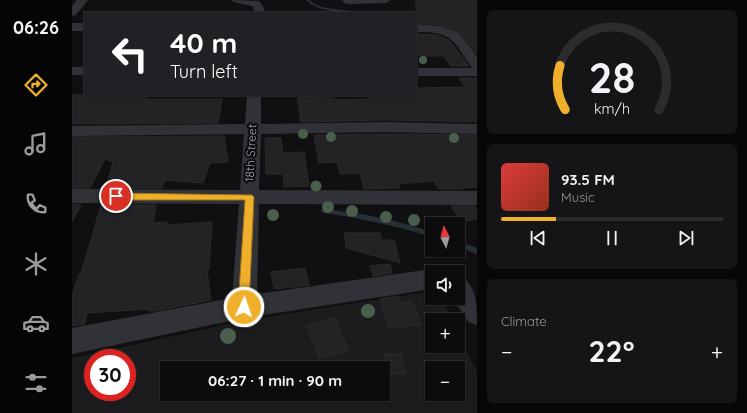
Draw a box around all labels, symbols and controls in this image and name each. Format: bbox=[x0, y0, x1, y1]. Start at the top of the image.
text: 06:26 bbox=[13, 16, 59, 39]
text: 40 m bbox=[170, 25, 237, 60]
icon: left bbox=[104, 28, 156, 80]
text: 28 bbox=[589, 51, 635, 103]
text: Turn left bbox=[170, 60, 238, 83]
icon: directions bbox=[22, 71, 50, 99]
text: km/h bbox=[594, 100, 630, 118]
street label: 18th Street bbox=[241, 124, 260, 182]
icon: music bbox=[22, 130, 50, 158]
text: 93.5 FM bbox=[561, 170, 615, 189]
pin bbox=[99, 179, 133, 213]
icon: arrive bbox=[105, 185, 127, 207]
text: Music bbox=[561, 189, 595, 205]
icon: phone bbox=[22, 190, 50, 218]
north arrow bbox=[425, 217, 465, 257]
map controls bbox=[425, 217, 465, 401]
icon: previous bbox=[527, 227, 549, 249]
icon: pause bbox=[601, 227, 623, 249]
icon: next bbox=[675, 227, 697, 249]
icon: climate bbox=[22, 250, 50, 278]
button: sound bbox=[425, 265, 465, 305]
position arrow bbox=[223, 286, 265, 328]
icon: car bbox=[22, 309, 50, 337]
button: + bbox=[425, 313, 465, 353]
text: Climate bbox=[501, 313, 547, 329]
text: 22° bbox=[589, 332, 634, 370]
text: − bbox=[501, 338, 512, 366]
text: + bbox=[711, 338, 723, 366]
speed limit sign: 30 bbox=[84, 349, 136, 401]
button: − bbox=[425, 361, 465, 401]
icon: filters bbox=[22, 369, 50, 397]
text: 06:27 · 1 min · 90 m bbox=[208, 371, 342, 390]

